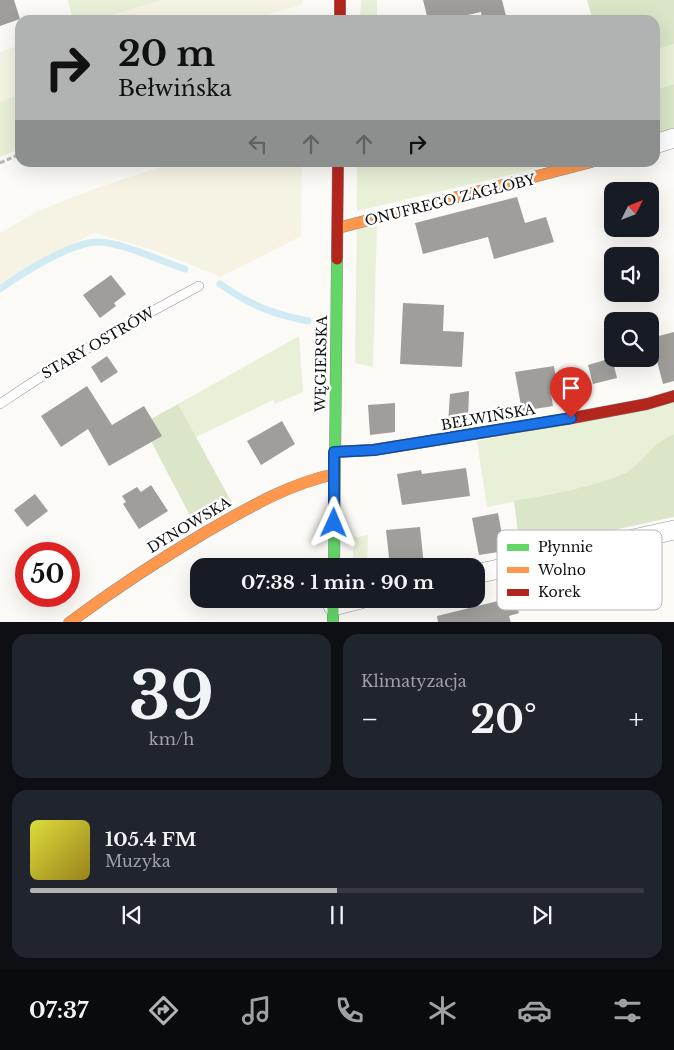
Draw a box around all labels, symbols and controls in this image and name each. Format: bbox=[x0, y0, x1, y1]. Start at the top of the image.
text: 20 m bbox=[118, 32, 215, 75]
icon: right bbox=[35, 35, 100, 100]
text: Bełwińska bbox=[118, 75, 232, 102]
icon: left bbox=[244, 130, 272, 158]
icon: ahead bbox=[297, 130, 325, 158]
icon: ahead bbox=[350, 130, 378, 158]
icon: right bbox=[403, 130, 431, 158]
street label: ONUFREGO ZAGŁOBY bbox=[363, 170, 538, 230]
north arrow bbox=[604, 182, 659, 238]
map controls bbox=[604, 182, 659, 367]
button: sound bbox=[604, 247, 659, 302]
street label: STARY OSTRÓW bbox=[38, 303, 158, 383]
button: search bbox=[604, 312, 659, 367]
street label: WĘGIERSKA bbox=[311, 315, 331, 413]
pin bbox=[550, 367, 592, 418]
icon: arrive bbox=[557, 374, 585, 402]
street label: BEŁWIŃSKA bbox=[439, 399, 537, 434]
street label: DYNOWSKA bbox=[144, 493, 234, 557]
position arrow bbox=[307, 496, 359, 548]
legend bbox=[497, 530, 662, 610]
text: Płynnie bbox=[538, 538, 593, 556]
speed limit sign: 50 bbox=[15, 542, 80, 607]
text: Wolno bbox=[537, 561, 586, 579]
text: 07:38 · 1 min · 90 m bbox=[241, 571, 434, 594]
text: Korek bbox=[538, 583, 581, 601]
text: 39 bbox=[129, 656, 214, 737]
text: Klimatyzacja bbox=[361, 671, 467, 691]
text: 20° bbox=[471, 696, 537, 743]
text: − bbox=[361, 702, 379, 737]
text: + bbox=[629, 702, 644, 737]
text: km/h bbox=[149, 729, 194, 749]
text: 105.4 FM bbox=[105, 828, 196, 851]
text: Muzyka bbox=[105, 851, 171, 871]
icon: previous bbox=[118, 901, 146, 929]
icon: pause bbox=[323, 901, 351, 929]
icon: next bbox=[528, 901, 556, 929]
icon: directions bbox=[146, 993, 181, 1028]
icon: music bbox=[239, 993, 274, 1028]
icon: phone bbox=[332, 993, 367, 1028]
icon: climate bbox=[425, 993, 460, 1028]
icon: car bbox=[517, 993, 552, 1028]
icon: filters bbox=[610, 993, 645, 1028]
text: 07:37 bbox=[29, 997, 88, 1024]

